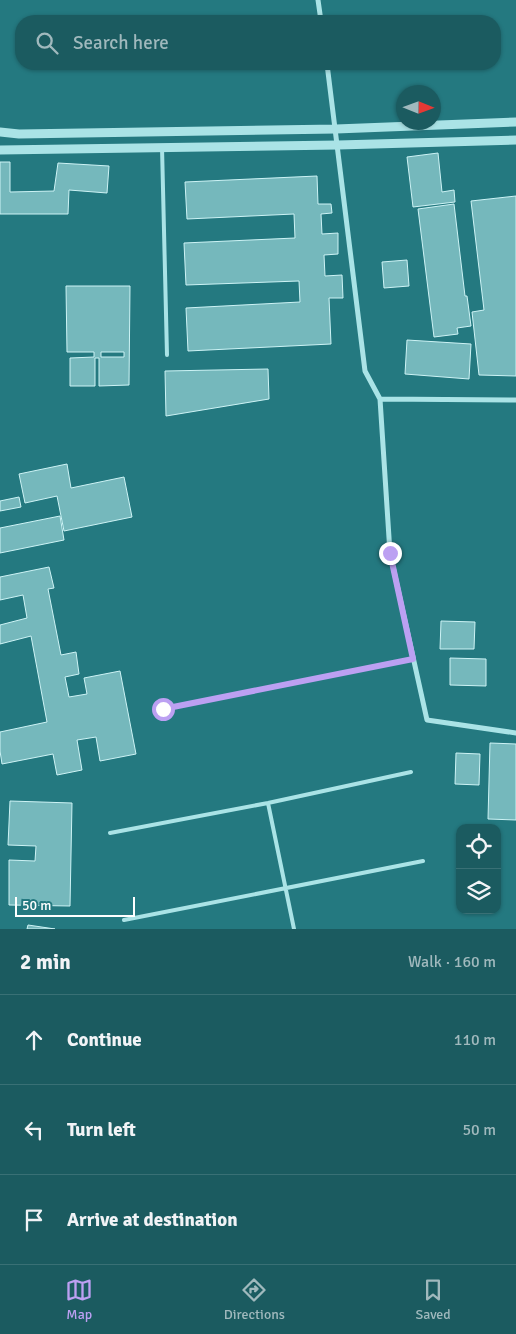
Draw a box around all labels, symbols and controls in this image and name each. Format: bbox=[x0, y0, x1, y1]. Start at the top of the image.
search box bbox=[15, 15, 501, 70]
icon: search bbox=[33, 29, 61, 57]
text: Search here bbox=[73, 31, 169, 55]
north arrow bbox=[396, 85, 441, 130]
route end bbox=[379, 542, 402, 565]
route start bbox=[152, 698, 175, 721]
map controls bbox=[456, 824, 501, 914]
button: locate bbox=[456, 824, 501, 869]
button: layers bbox=[456, 869, 501, 914]
scale bar bbox=[15, 894, 135, 917]
text: 50 m bbox=[22, 897, 51, 914]
text: 2 min bbox=[20, 949, 71, 975]
text: Walk · 160 m bbox=[408, 952, 496, 972]
icon: ahead bbox=[20, 1026, 48, 1054]
text: Continue bbox=[67, 1028, 142, 1052]
text: 110 m bbox=[454, 1030, 496, 1050]
icon: left bbox=[20, 1116, 48, 1144]
text: Turn left bbox=[67, 1118, 136, 1142]
text: 50 m bbox=[462, 1120, 496, 1140]
icon: arrive bbox=[20, 1206, 48, 1234]
text: Arrive at destination bbox=[67, 1208, 238, 1232]
tab: Map bbox=[65, 1276, 93, 1323]
tab: Directions bbox=[224, 1276, 285, 1323]
tab: Saved bbox=[415, 1276, 451, 1323]

